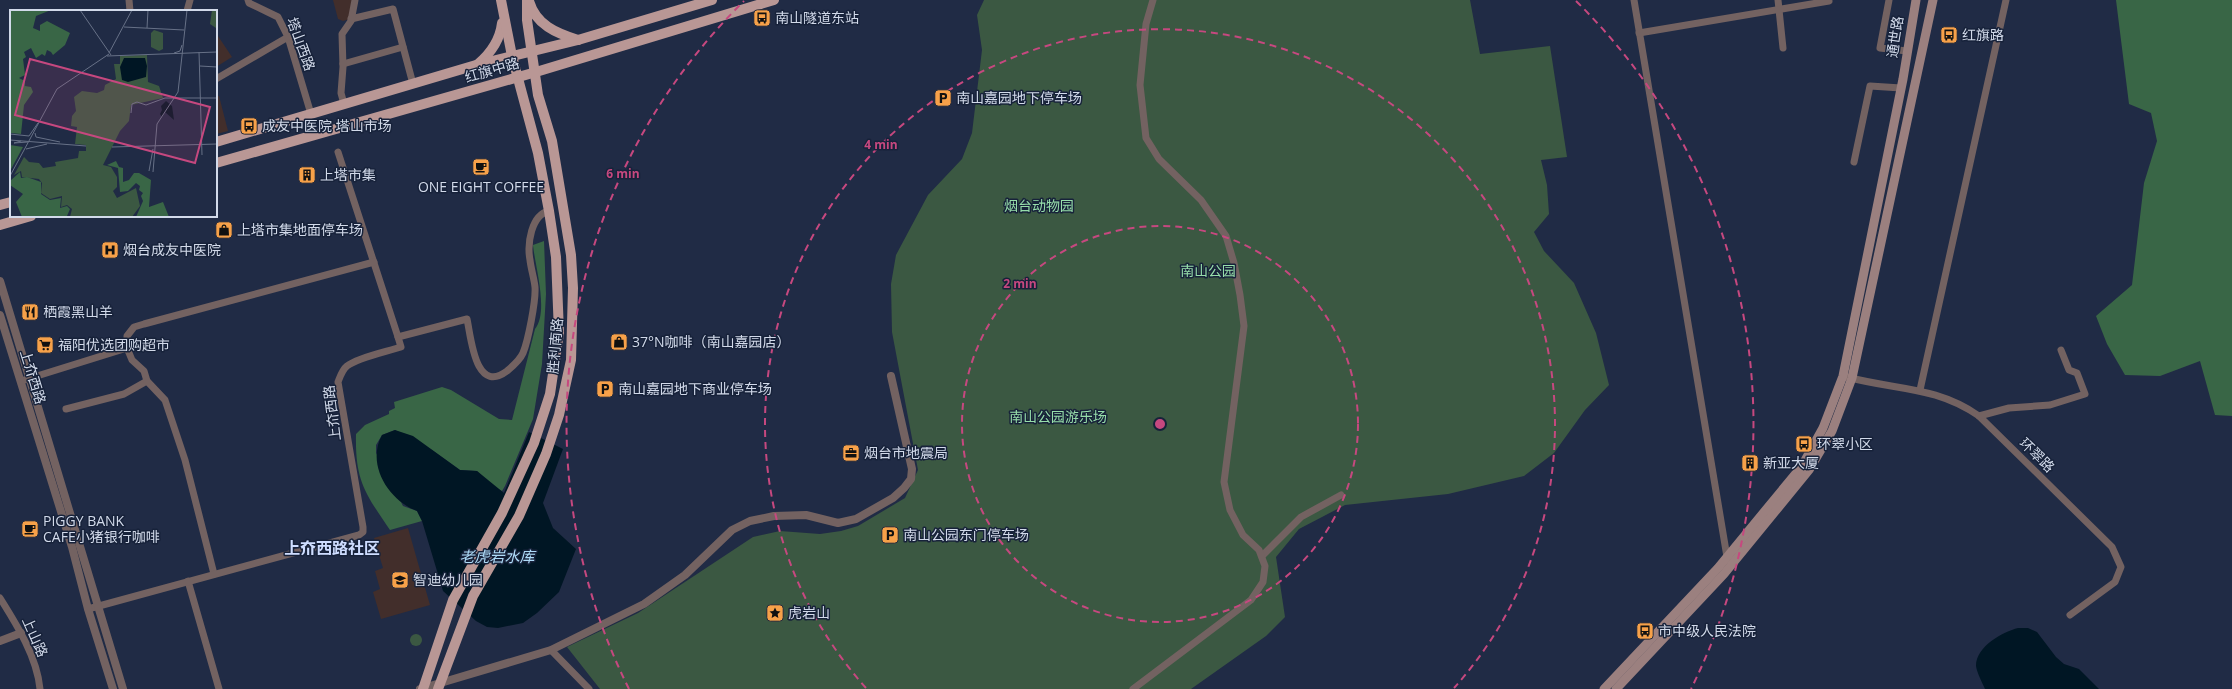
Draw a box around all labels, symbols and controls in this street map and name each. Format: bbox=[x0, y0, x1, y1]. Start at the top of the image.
bus stop icon: 南山隧道东站 bbox=[752, 8, 772, 28]
place label: 南山隧道东站 bbox=[775, 8, 859, 27]
inset map bbox=[10, 10, 217, 217]
street label: 塔山西路 bbox=[283, 14, 320, 73]
street label: 通世路 bbox=[1882, 15, 1907, 59]
bus stop icon: 红旗路 bbox=[1939, 25, 1959, 45]
place label: 红旗路 bbox=[1962, 25, 2004, 44]
street label: 红旗中路 bbox=[462, 53, 521, 86]
parking icon: 南山嘉园地下停车场 bbox=[933, 88, 953, 108]
place label: 南山嘉园地下停车场 bbox=[956, 88, 1082, 107]
bus stop icon: 成友中医院 塔山市场 bbox=[239, 116, 259, 136]
place label: 成友中医院 塔山市场 bbox=[262, 116, 392, 135]
text: 4 min bbox=[864, 136, 898, 153]
cafe icon: ONE EIGHT COFFEE bbox=[471, 157, 491, 177]
building icon: 上塔市集 bbox=[297, 165, 317, 185]
place label: 上塔市集 bbox=[320, 165, 376, 184]
text: 6 min bbox=[606, 165, 640, 182]
place label: ONE EIGHT COFFEE bbox=[418, 177, 544, 196]
park label: 烟台动物园 bbox=[1004, 196, 1074, 215]
shop icon: 上塔市集地面停车场 bbox=[214, 220, 234, 240]
place label: 上塔市集地面停车场 bbox=[237, 220, 363, 239]
hospital icon: 烟台成友中医院 bbox=[100, 240, 120, 260]
place label: 烟台成友中医院 bbox=[123, 240, 221, 259]
park label: 南山公园 bbox=[1180, 261, 1236, 280]
text: 2 min bbox=[1003, 275, 1037, 292]
restaurant icon: 栖霞黑山羊 bbox=[20, 302, 40, 322]
place label: 栖霞黑山羊 bbox=[43, 302, 113, 321]
street label: 胜利南路 bbox=[543, 317, 566, 375]
shop icon: 37°N咖啡（南山嘉园店） bbox=[609, 332, 629, 352]
place label: 37°N咖啡（南山嘉园店） bbox=[632, 332, 791, 351]
supermarket icon: 福阳优选团购超市 bbox=[35, 335, 55, 355]
place label: 福阳优选团购超市 bbox=[58, 335, 170, 354]
street label: 上夼西路 bbox=[16, 347, 51, 406]
parking icon: 南山嘉园地下商业停车场 bbox=[595, 379, 615, 399]
place label: 南山嘉园地下商业停车场 bbox=[618, 379, 772, 398]
street label: 上夼西路 bbox=[319, 384, 344, 442]
park label: 南山公园游乐场 bbox=[1009, 407, 1107, 426]
centre of rings bbox=[1153, 417, 1167, 431]
street label: 环翠路 bbox=[2016, 433, 2059, 476]
bus stop icon: 环翠小区 bbox=[1794, 434, 1814, 454]
place label: 环翠小区 bbox=[1817, 434, 1873, 453]
office icon: 烟台市地震局 bbox=[841, 443, 861, 463]
place label: 烟台市地震局 bbox=[864, 443, 948, 462]
building icon: 新亚大厦 bbox=[1740, 453, 1760, 473]
place label: 新亚大厦 bbox=[1763, 453, 1819, 472]
place label: PIGGY BANK CAFE小猪银行咖啡 bbox=[43, 511, 160, 546]
cafe icon: PIGGY BANK CAFE小猪银行咖啡 bbox=[20, 519, 40, 539]
parking icon: 南山公园东门停车场 bbox=[880, 525, 900, 545]
place label: 南山公园东门停车场 bbox=[903, 525, 1029, 544]
district label: 上夼西路社区 bbox=[284, 537, 380, 559]
water label: 老虎岩水库 bbox=[459, 546, 537, 566]
school or university icon: 智迪幼儿园 bbox=[390, 570, 410, 590]
place label: 智迪幼儿园 bbox=[413, 570, 483, 589]
place icon: 虎岩山 bbox=[765, 603, 785, 623]
place label: 虎岩山 bbox=[788, 603, 830, 622]
street label: 上山路 bbox=[18, 614, 53, 660]
bus stop icon: 市中级人民法院 bbox=[1635, 621, 1655, 641]
place label: 市中级人民法院 bbox=[1658, 621, 1756, 640]

